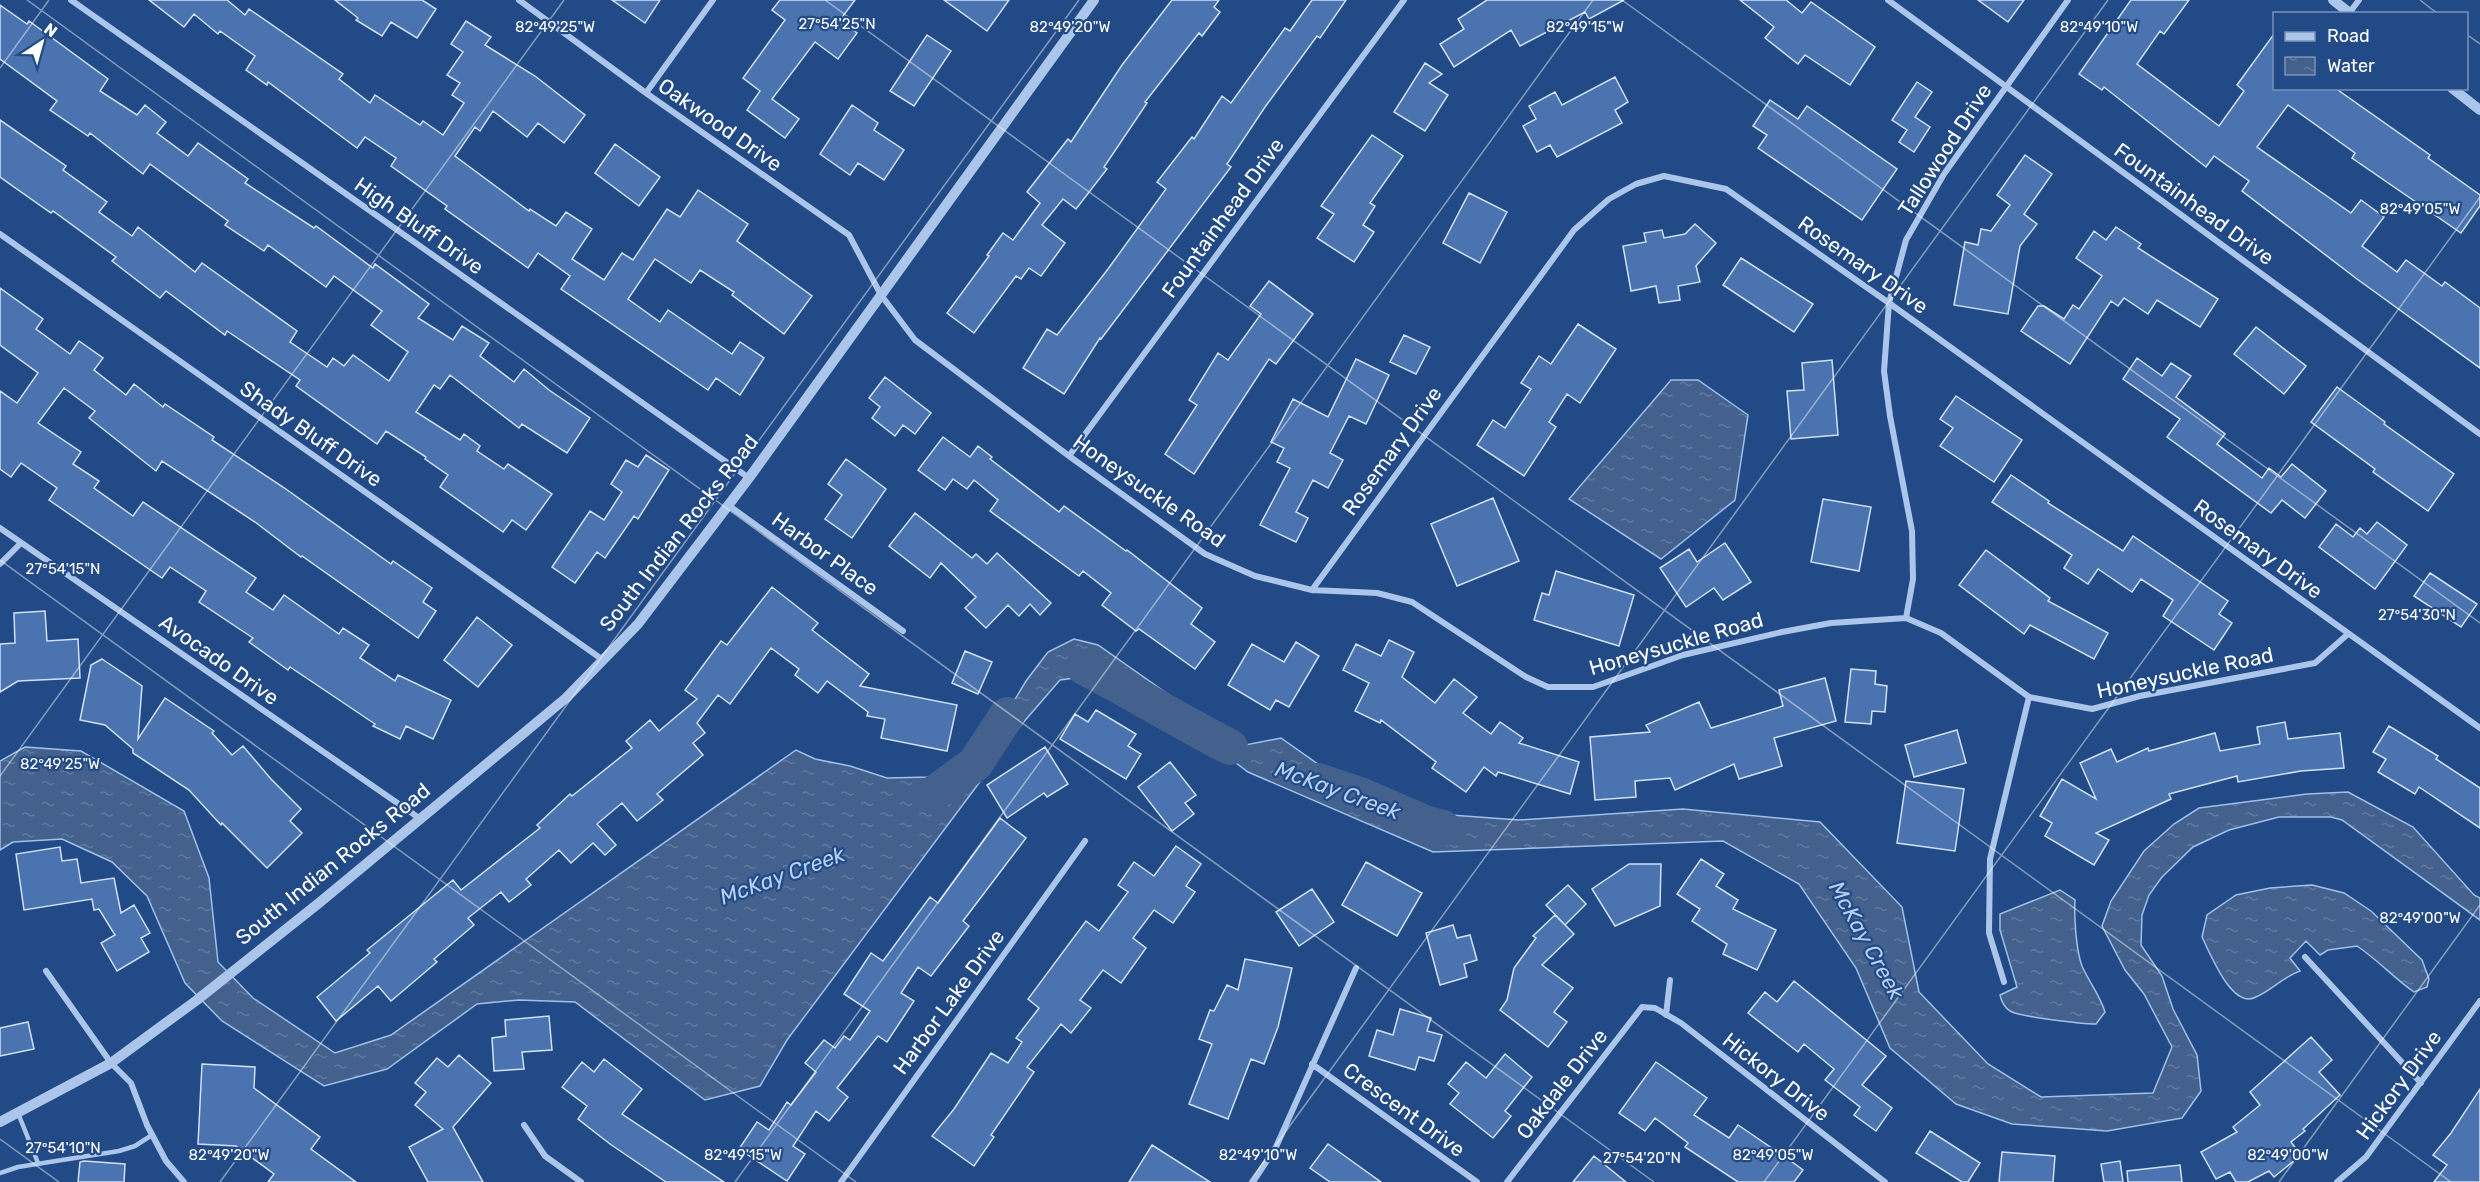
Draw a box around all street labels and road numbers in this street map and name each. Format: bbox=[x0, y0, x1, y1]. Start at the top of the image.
street label: Oakwood Drive bbox=[654, 73, 787, 177]
street label: Tallowood Drive bbox=[1893, 79, 1997, 221]
street label: Fountainhead Drive bbox=[1156, 133, 1289, 302]
street label: Fountainhead Drive bbox=[2110, 137, 2279, 270]
street label: High Bluff Drive bbox=[350, 172, 489, 279]
street label: Rosemary Drive bbox=[1793, 210, 1933, 319]
street label: Shady Bluff Drive bbox=[235, 375, 387, 492]
street label: Rosemary Drive bbox=[1336, 381, 1447, 520]
street label: South Indian Rocks Road bbox=[594, 429, 763, 636]
street label: Honeysuckle Road bbox=[1068, 429, 1230, 552]
street label: Rosemary Drive bbox=[2189, 493, 2328, 604]
street label: Harbor Place bbox=[767, 507, 883, 601]
street label: Honeysuckle Road bbox=[1586, 607, 1766, 680]
street label: Avocado Drive bbox=[155, 609, 284, 710]
street label: Honeysuckle Road bbox=[2094, 642, 2276, 703]
street label: South Indian Rocks Road bbox=[230, 777, 435, 950]
street label: Harbor Lake Drive bbox=[888, 924, 1010, 1079]
street label: Oakdale Drive bbox=[1511, 1024, 1612, 1144]
street label: Hickory Drive bbox=[2351, 1025, 2447, 1144]
street label: Hickory Drive bbox=[1718, 1027, 1835, 1126]
street label: Crescent Drive bbox=[1339, 1057, 1470, 1162]

